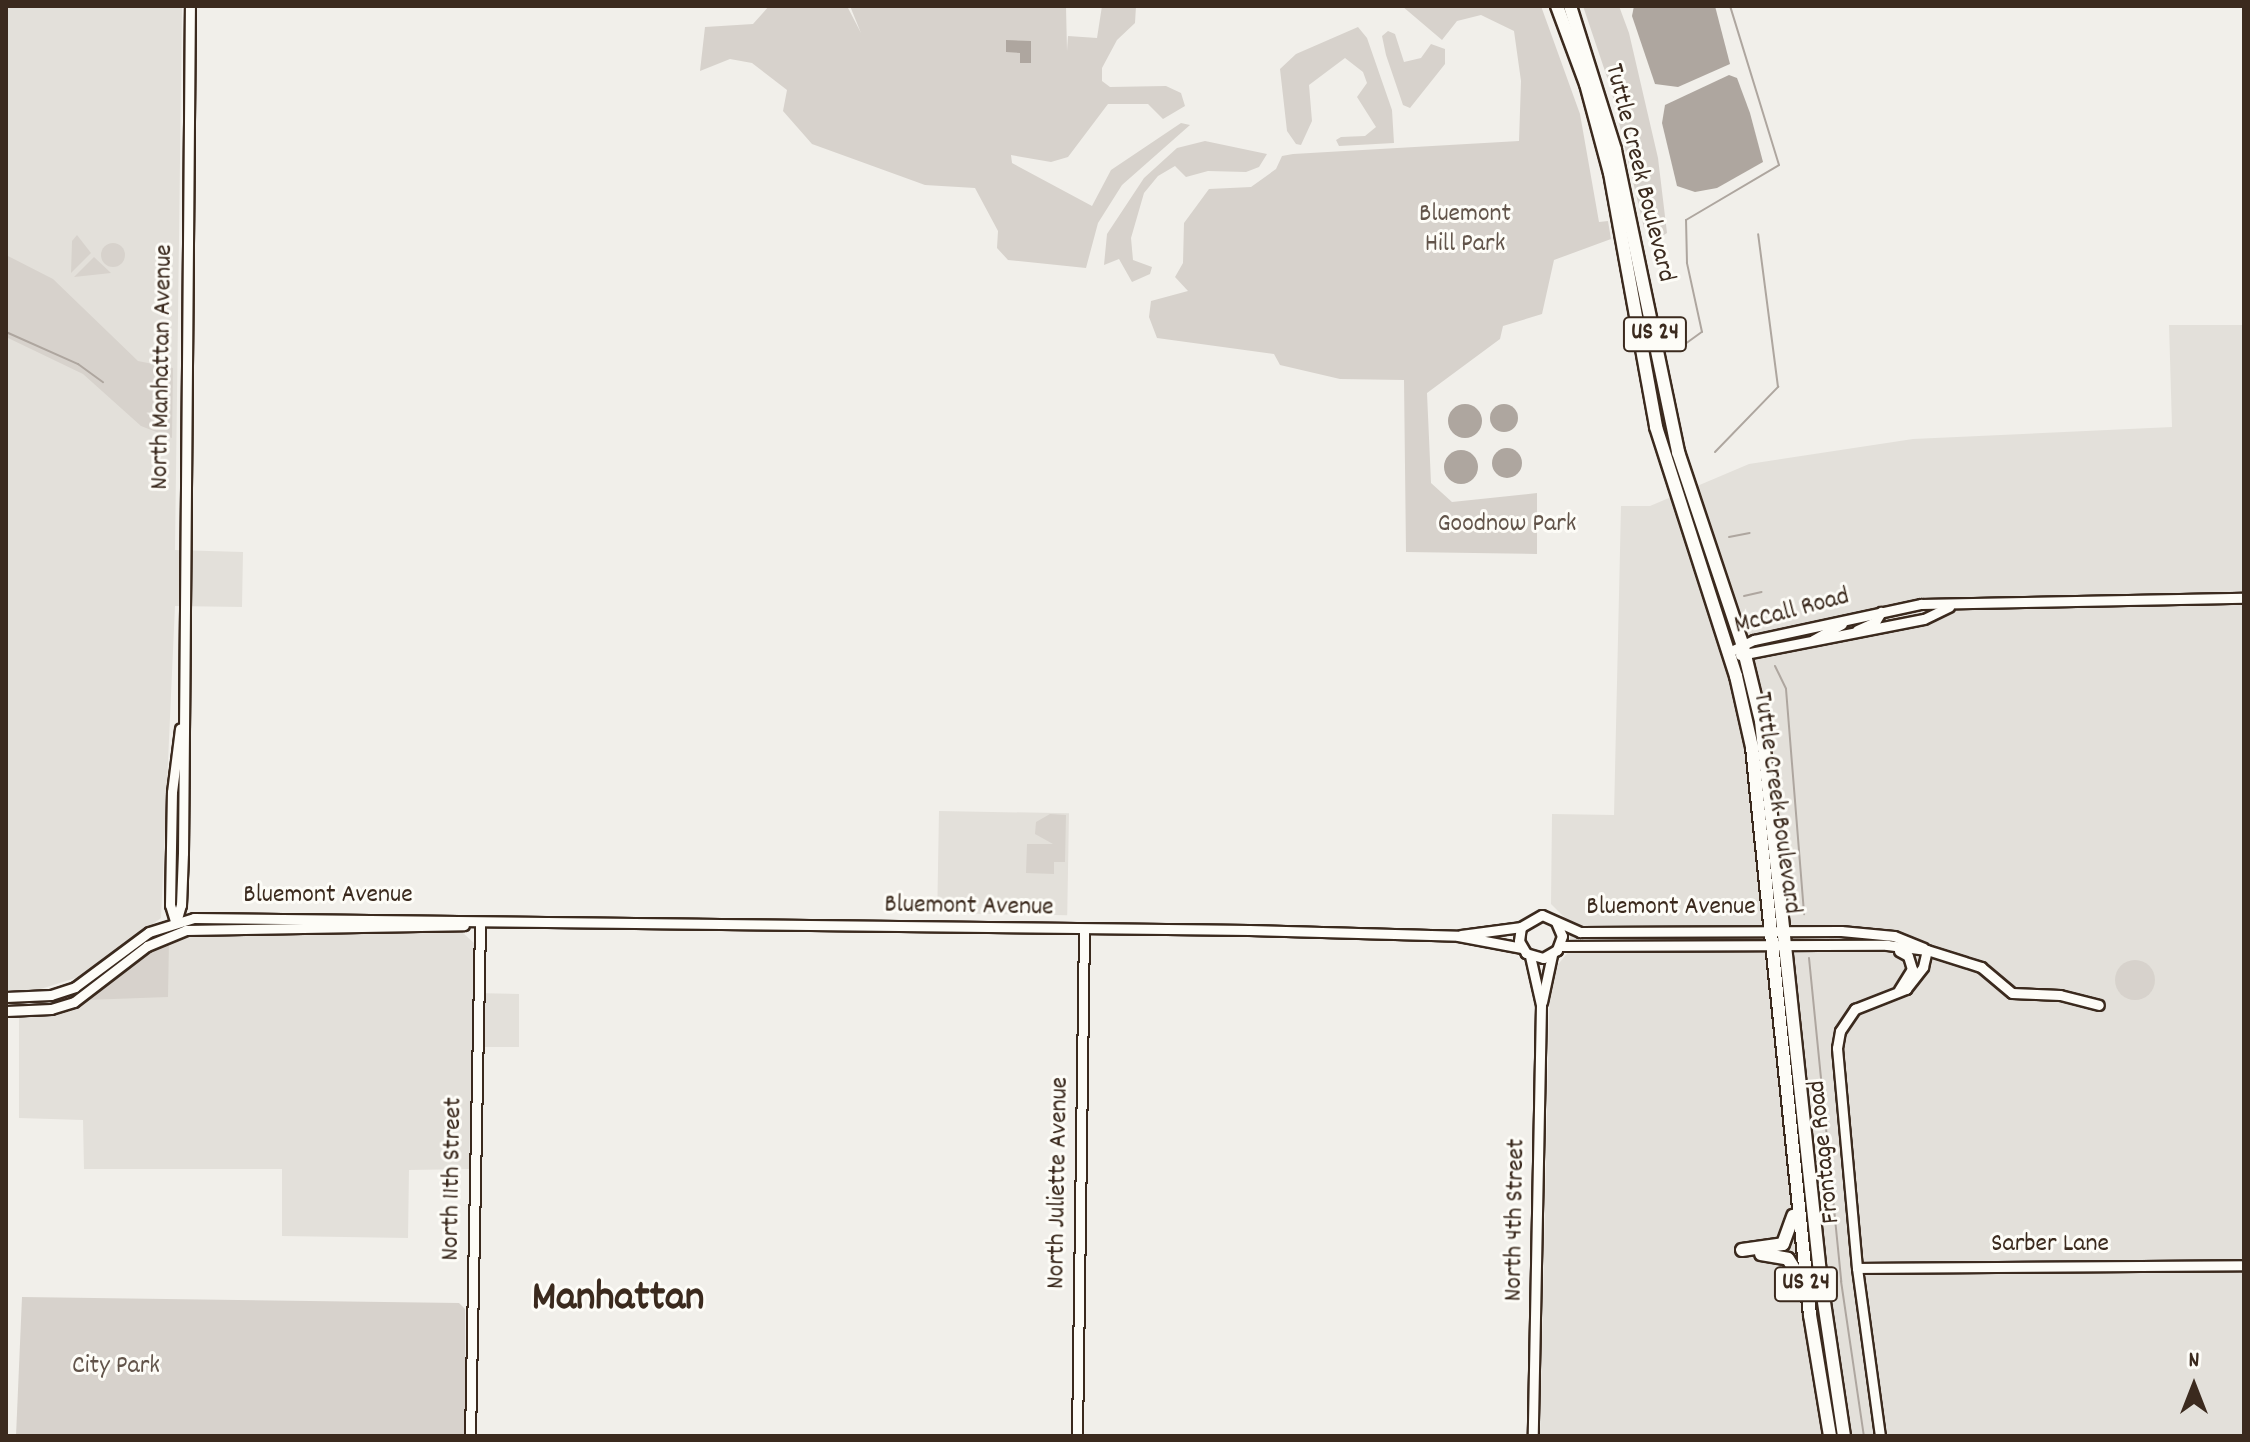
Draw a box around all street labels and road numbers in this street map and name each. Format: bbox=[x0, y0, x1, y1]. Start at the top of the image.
street label: Tuttle Creek Boulevard bbox=[1597, 61, 1681, 285]
street label: North Manhattan Avenue bbox=[145, 244, 181, 490]
road number: US 24 bbox=[1621, 314, 1689, 354]
street label: McCall Road bbox=[1731, 582, 1853, 642]
street label: Tuttle Creek Boulevard bbox=[1745, 690, 1807, 916]
street label: Bluemont Avenue bbox=[243, 880, 413, 912]
street label: Bluemont Avenue bbox=[884, 890, 1054, 924]
street label: Bluemont Avenue bbox=[1586, 892, 1756, 924]
street label: North Juliette Avenue bbox=[1042, 1077, 1076, 1289]
street label: Frontage Road bbox=[1802, 1079, 1848, 1225]
street label: North 11th Street bbox=[436, 1097, 470, 1261]
street label: North 4th Street bbox=[1499, 1138, 1533, 1302]
street label: Sarber Lane bbox=[1991, 1229, 2109, 1261]
road number: US 24 bbox=[1772, 1264, 1840, 1304]

